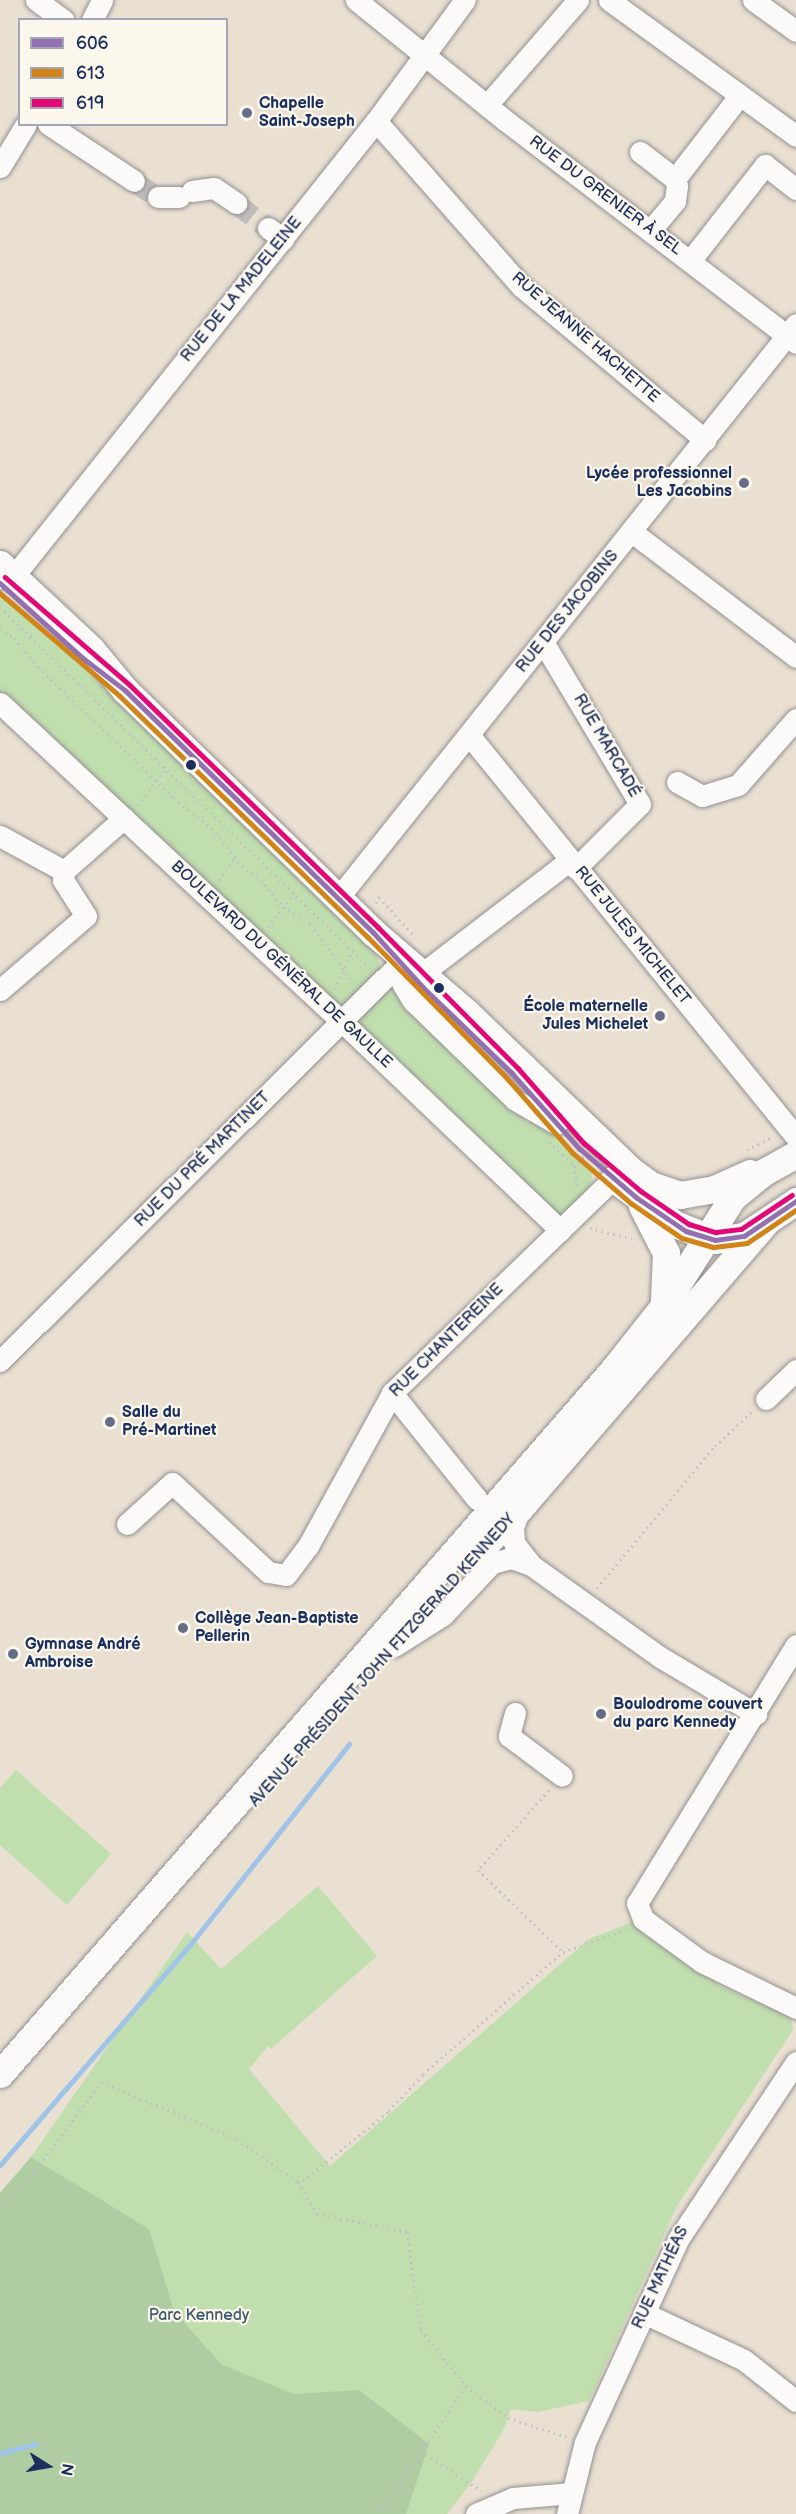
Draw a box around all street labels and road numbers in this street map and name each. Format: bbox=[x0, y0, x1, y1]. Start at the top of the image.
street label: RUE DU GRENIER À SEL bbox=[525, 132, 685, 260]
street label: RUE DE LA MADELEINE bbox=[178, 214, 306, 366]
street label: RUE JEANNE HACHETTE bbox=[507, 268, 663, 408]
street label: RUE DES JACOBINS bbox=[513, 547, 623, 677]
street label: RUE MARCADÉ bbox=[569, 691, 643, 801]
street label: BOULEVARD DU GÉNÉRAL DE GAULLE bbox=[166, 857, 396, 1073]
street label: RUE JULES MICHELET bbox=[570, 862, 694, 1010]
street label: RUE DU PRÉ MARTINET bbox=[131, 1088, 275, 1232]
street label: RUE CHANTEREINE bbox=[386, 1280, 508, 1402]
street label: AVENUE PRÉSIDENT JOHN FITZGERALD KENNEDY bbox=[246, 1510, 520, 1812]
street label: RUE MATHÉAS bbox=[629, 2224, 693, 2332]

